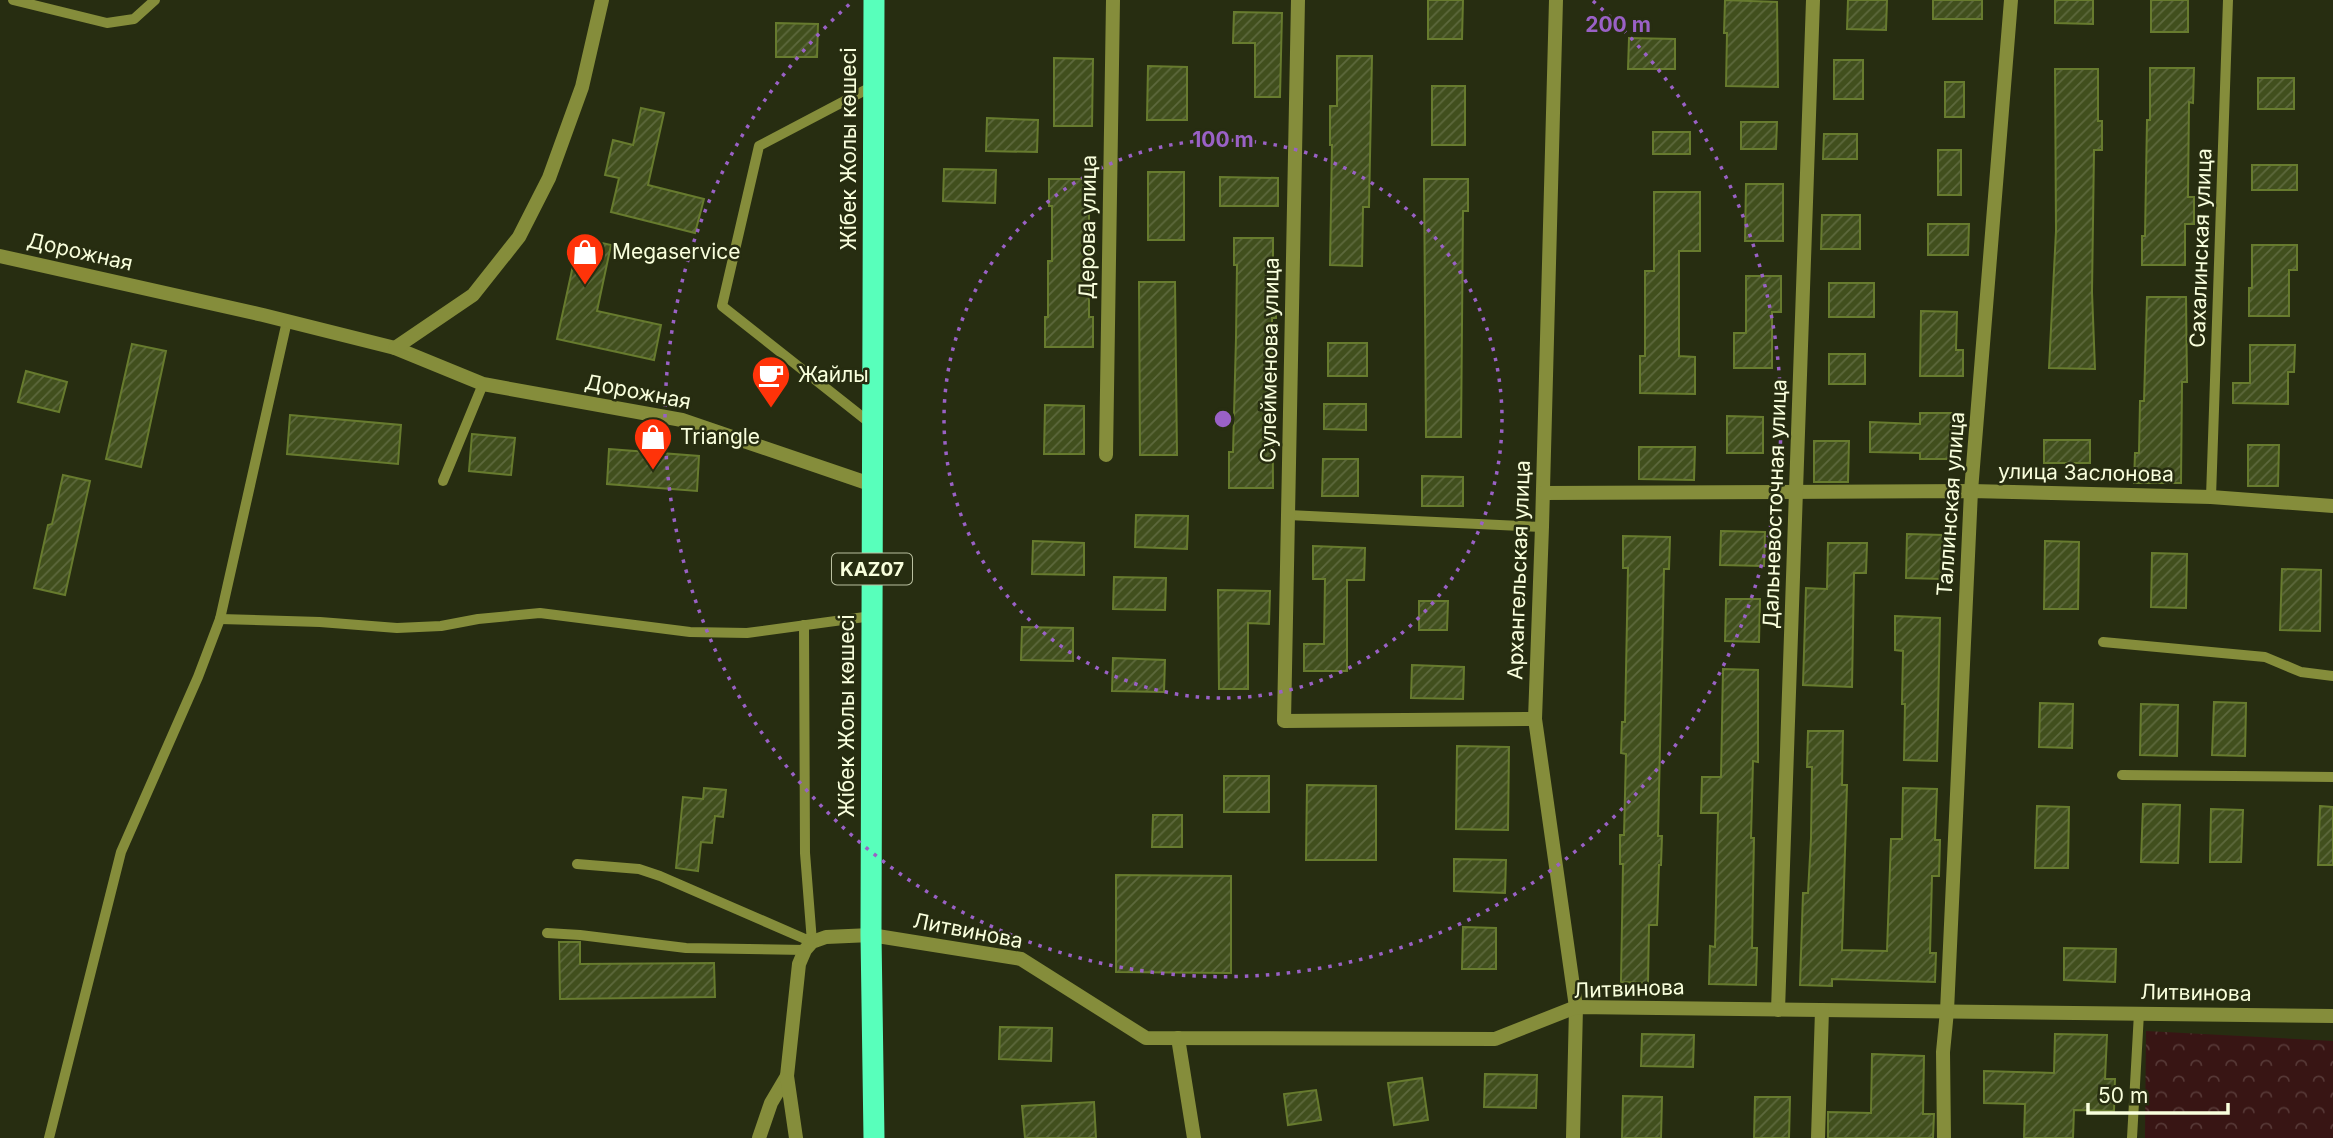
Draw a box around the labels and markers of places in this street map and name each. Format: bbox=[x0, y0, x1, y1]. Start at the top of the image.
shop icon: Megaservice bbox=[564, 231, 606, 286]
place label: Megaservice bbox=[612, 239, 741, 264]
cafe icon: Жайлы bbox=[750, 354, 792, 409]
place label: Жайлы bbox=[798, 362, 869, 387]
centre of rings bbox=[1211, 407, 1235, 431]
shop icon: Triangle bbox=[632, 416, 674, 471]
place label: Triangle bbox=[680, 424, 760, 449]

